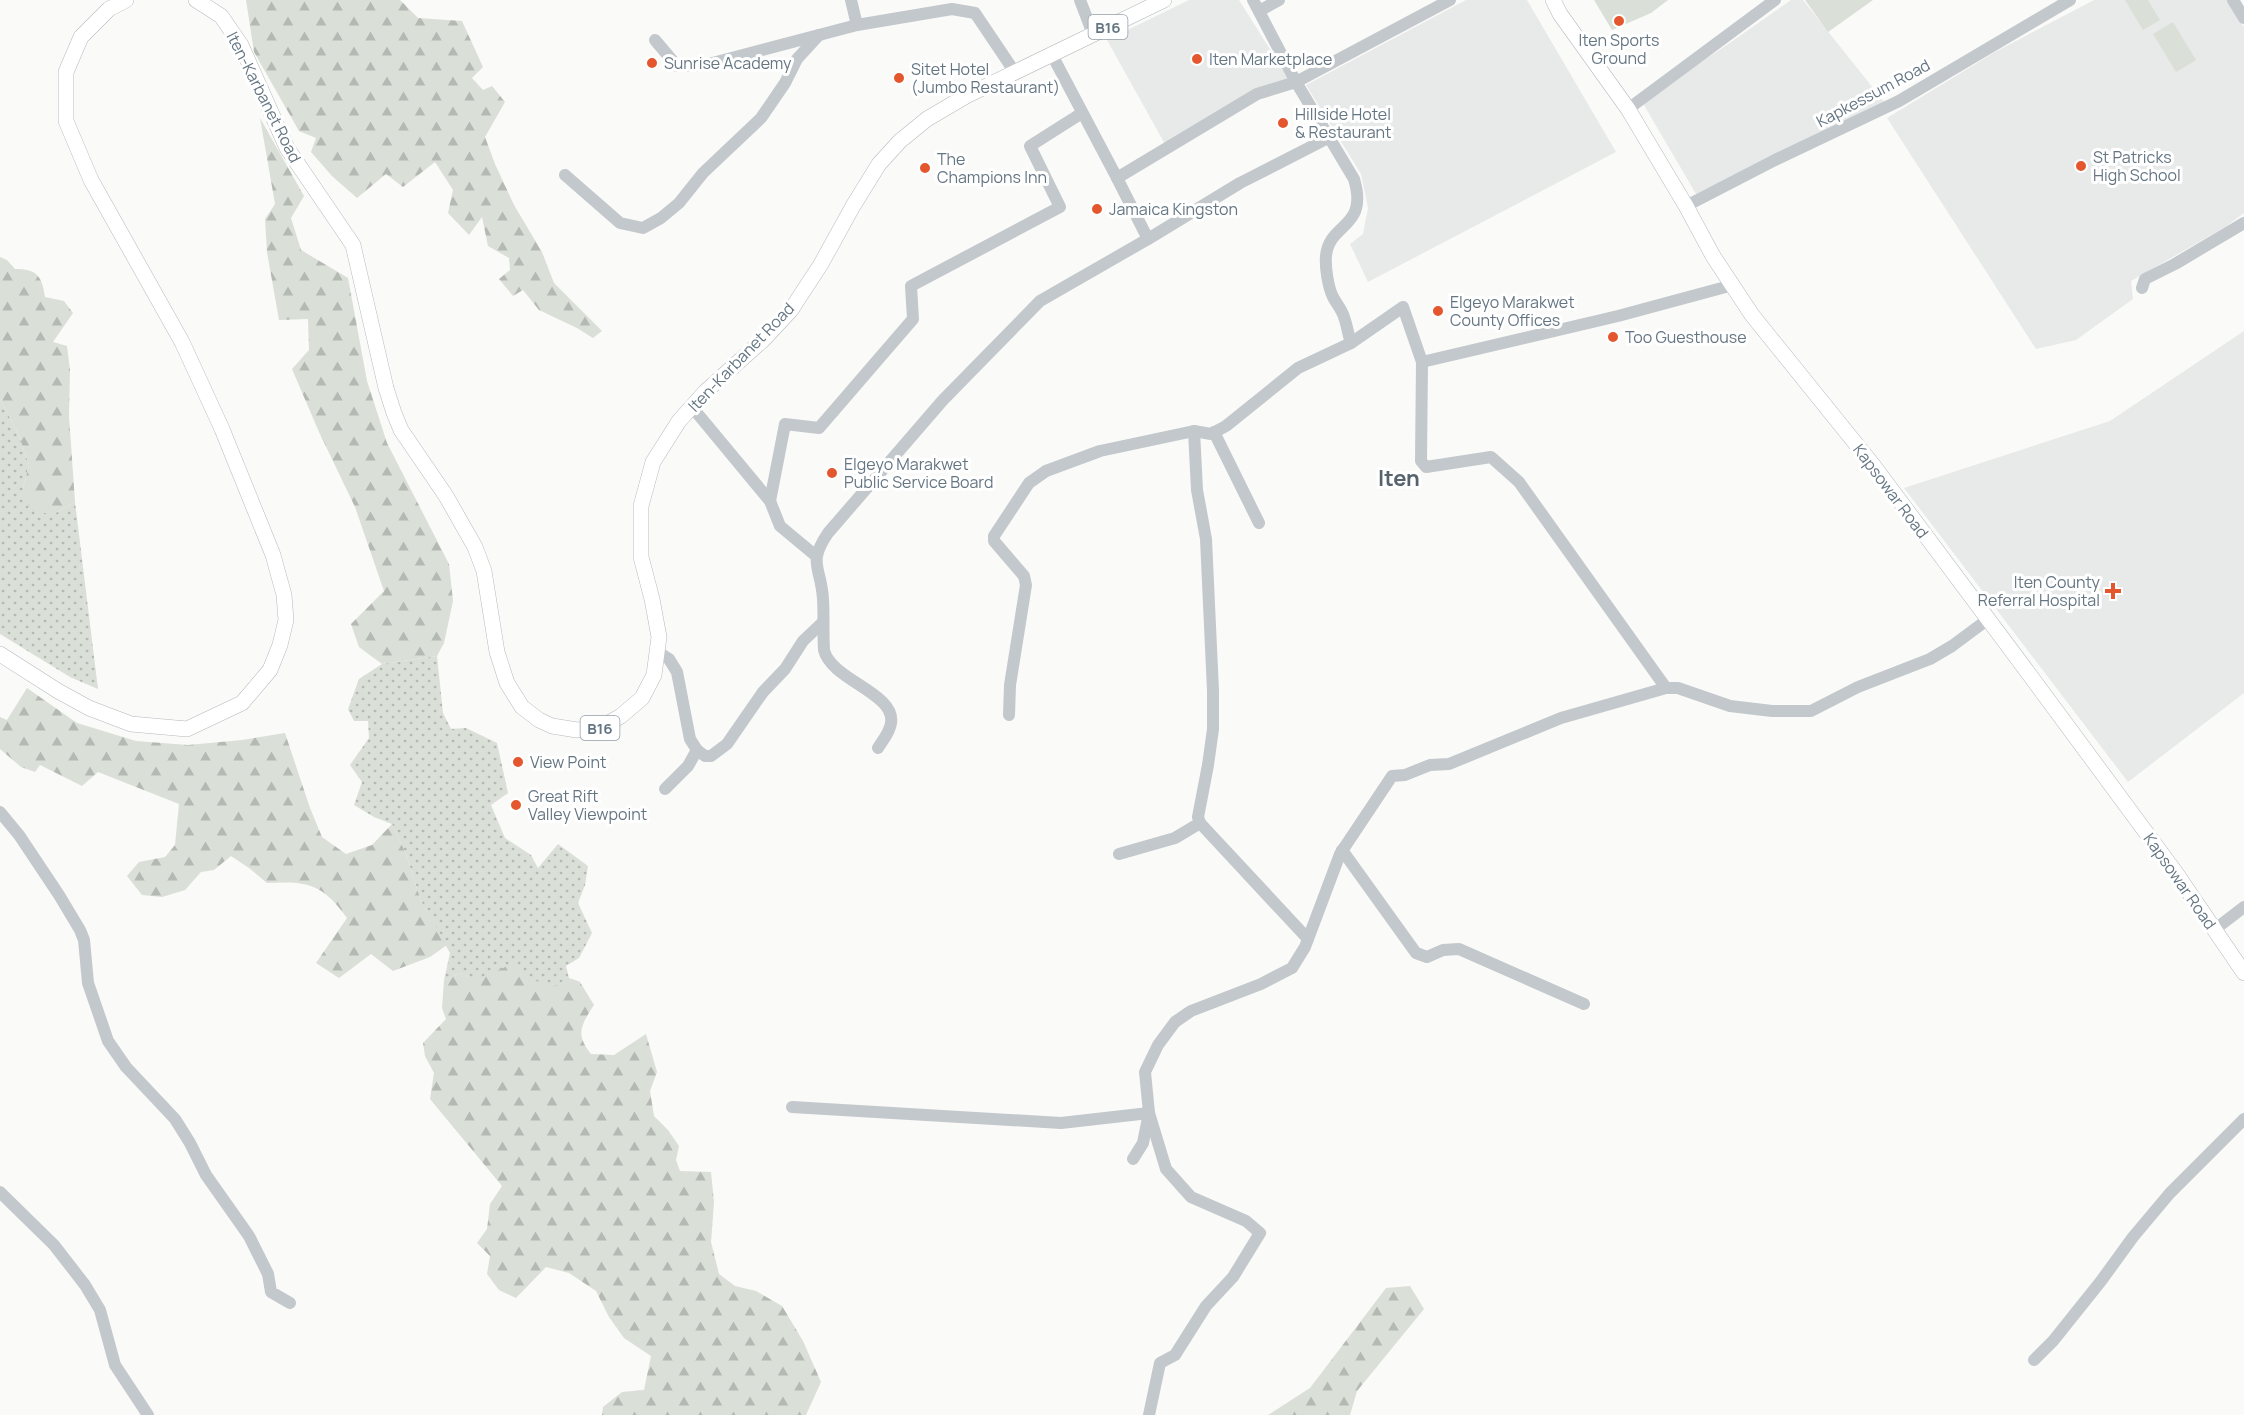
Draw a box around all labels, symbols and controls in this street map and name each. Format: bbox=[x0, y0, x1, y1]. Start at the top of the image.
marker: Iten Sports Ground bbox=[1612, 14, 1626, 28]
road number: B16 bbox=[1088, 15, 1128, 39]
street label: Iten-Karbanet Road bbox=[222, 28, 306, 166]
place label: Iten Sports Ground bbox=[1578, 29, 1660, 69]
place label: Iten Marketplace bbox=[1209, 48, 1332, 70]
place label: Sunrise Academy bbox=[664, 52, 792, 74]
marker: Iten Marketplace bbox=[1190, 52, 1204, 66]
street label: Kapkessum Road bbox=[1812, 54, 1934, 132]
marker: Sunrise Academy bbox=[645, 56, 659, 70]
place label: Sitet Hotel (Jumbo Restaurant) bbox=[911, 58, 1060, 98]
marker: Sitet Hotel (Jumbo Restaurant) bbox=[892, 71, 906, 85]
place label: Hillside Hotel & Restaurant bbox=[1295, 103, 1392, 143]
marker: Hillside Hotel & Restaurant bbox=[1276, 116, 1290, 130]
place label: St Patricks High School bbox=[2093, 146, 2181, 186]
place label: The Champions Inn bbox=[937, 148, 1047, 188]
marker: St Patricks High School bbox=[2074, 159, 2088, 173]
marker: The Champions Inn bbox=[918, 161, 932, 175]
place label: Jamaica Kingston bbox=[1109, 198, 1238, 220]
marker: Jamaica Kingston bbox=[1090, 202, 1104, 216]
place label: Elgeyo Marakwet County Offices bbox=[1450, 291, 1575, 331]
street label: Iten-Karbanet Road bbox=[683, 298, 799, 416]
marker: Elgeyo Marakwet County Offices bbox=[1431, 304, 1445, 318]
place label: Too Guesthouse bbox=[1625, 326, 1747, 348]
marker: Too Guesthouse bbox=[1606, 330, 1620, 344]
street label: Kapsowar Road bbox=[1848, 439, 1934, 543]
place label: Elgeyo Marakwet Public Service Board bbox=[844, 453, 993, 493]
district label: Iten bbox=[1378, 463, 1420, 493]
marker: Elgeyo Marakwet Public Service Board bbox=[825, 466, 839, 480]
place label: Iten County Referral Hospital bbox=[1978, 571, 2101, 611]
marker: Iten County Referral Hospital bbox=[2104, 582, 2122, 600]
road number: B16 bbox=[580, 716, 620, 740]
place label: View Point bbox=[530, 751, 606, 773]
marker: View Point bbox=[511, 755, 525, 769]
place label: Great Rift Valley Viewpoint bbox=[528, 785, 647, 825]
marker: Great Rift Valley Viewpoint bbox=[509, 798, 523, 812]
street label: Kapsowar Road bbox=[2139, 828, 2221, 934]

